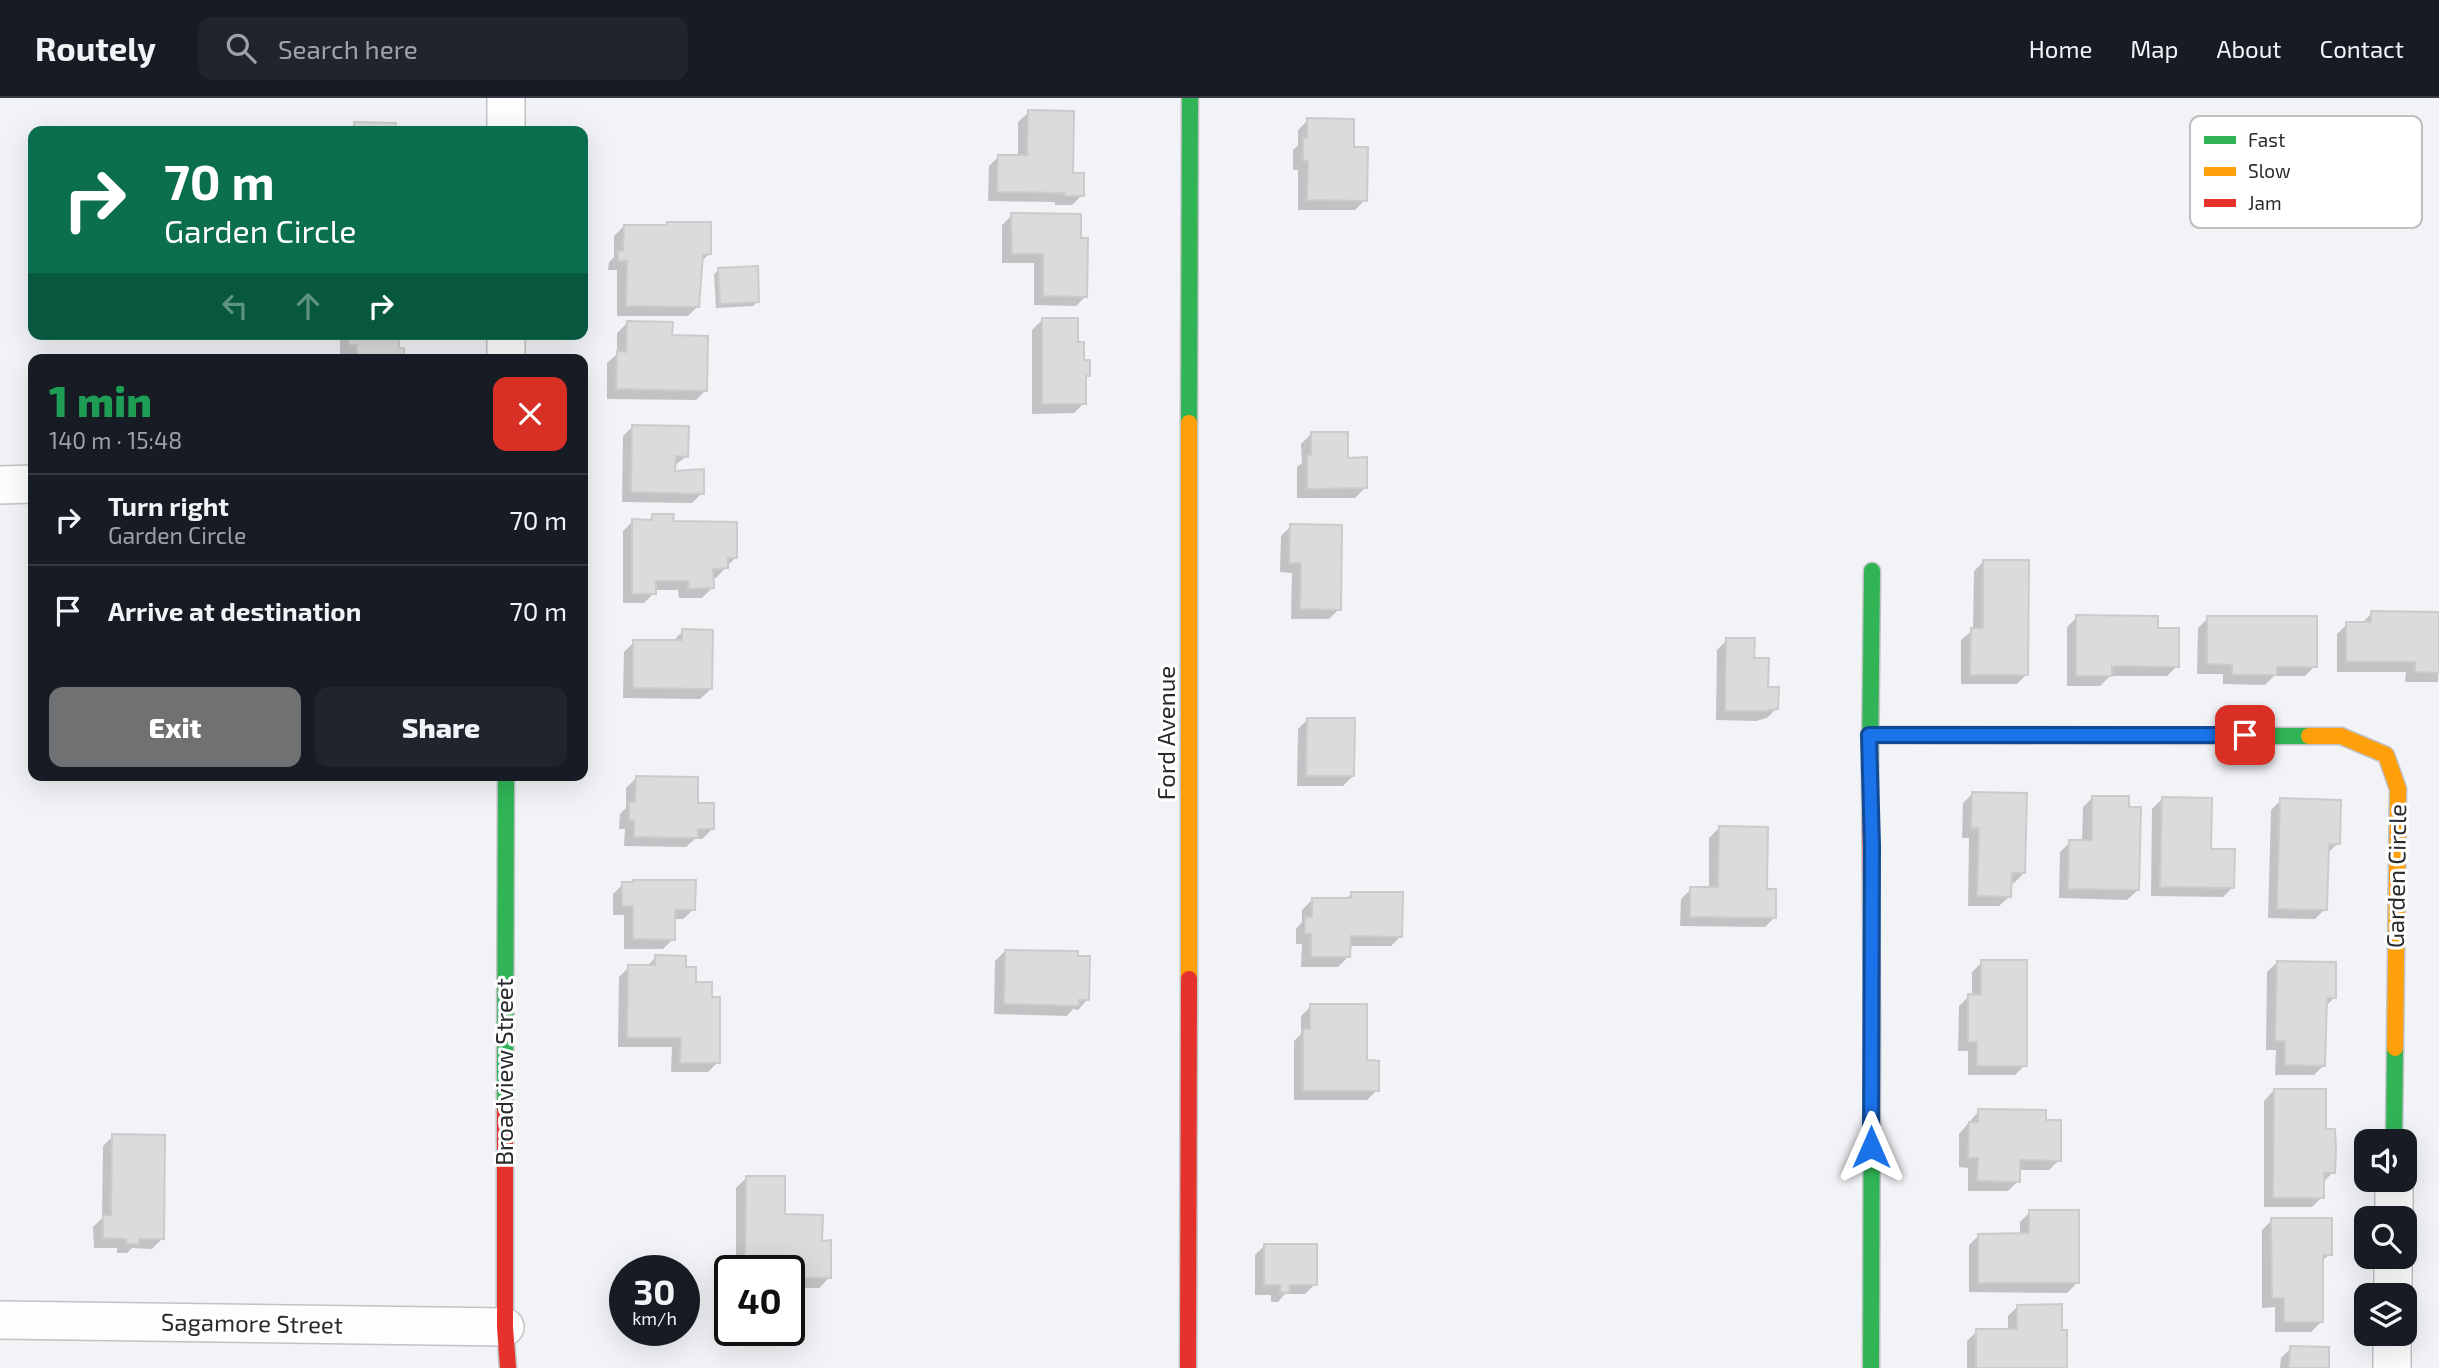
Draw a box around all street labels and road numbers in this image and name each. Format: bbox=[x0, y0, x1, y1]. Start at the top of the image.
street label: Ford Avenue bbox=[1151, 666, 1180, 800]
street label: Garden Circle bbox=[2380, 804, 2411, 948]
street label: Broadview Street bbox=[489, 978, 518, 1166]
street label: Sagamore Street bbox=[161, 1306, 343, 1339]

